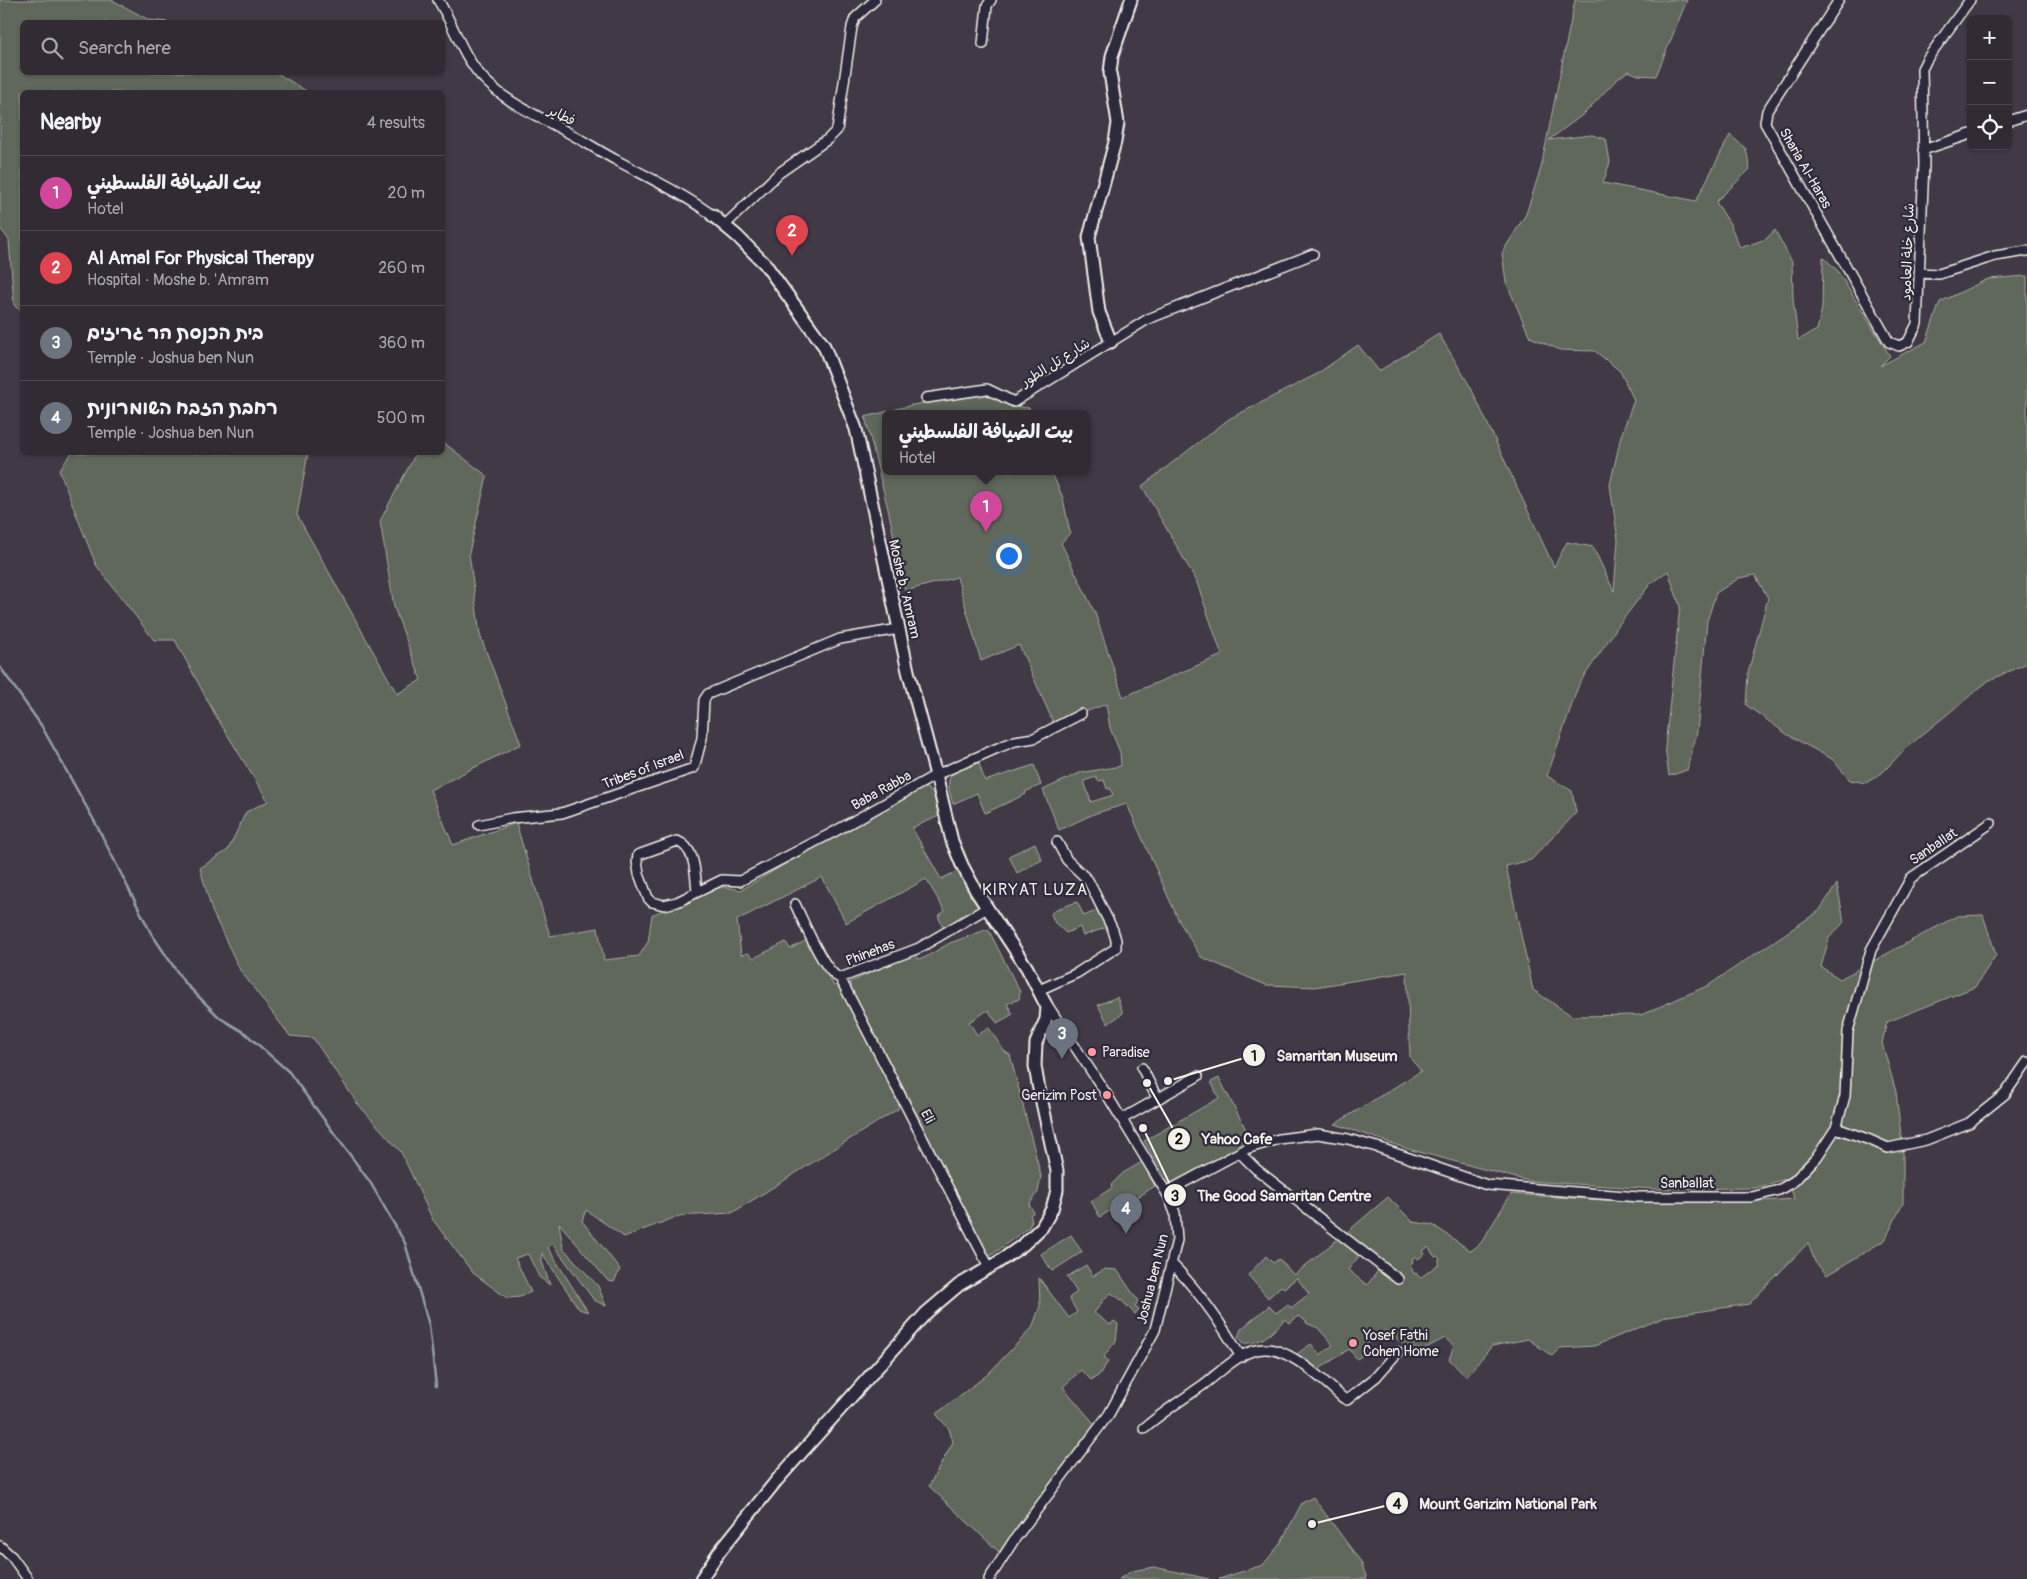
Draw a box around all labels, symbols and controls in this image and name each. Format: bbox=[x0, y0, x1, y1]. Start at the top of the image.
map controls bbox=[1967, 15, 2012, 150]
button: + bbox=[1967, 15, 2012, 60]
search box bbox=[20, 20, 445, 75]
icon: search bbox=[38, 34, 66, 62]
text: Search here bbox=[78, 36, 171, 60]
button: − bbox=[1967, 60, 2012, 105]
street label: فطاير bbox=[544, 101, 578, 129]
button: locate bbox=[1967, 105, 2012, 150]
text: Nearby bbox=[40, 109, 101, 136]
text: 4 results bbox=[367, 113, 425, 133]
street label: Sharia Al-Haras bbox=[1776, 125, 1836, 212]
text: بيت الضيافة الفلسطيني bbox=[87, 171, 262, 195]
text: 1 bbox=[53, 183, 59, 203]
text: 20 m bbox=[387, 183, 425, 203]
text: Hotel bbox=[87, 199, 124, 219]
street label: شارع خلة العامود bbox=[1897, 203, 1919, 301]
pin: 2 bbox=[776, 215, 808, 256]
text: Al Amal For Physical Therapy bbox=[87, 246, 314, 270]
text: 2 bbox=[52, 258, 60, 278]
text: 260 m bbox=[378, 258, 425, 278]
text: Hospital · Moshe b. 'Amram bbox=[87, 270, 269, 290]
text: בית הכנסת הר גריזים bbox=[87, 321, 264, 345]
text: 3 bbox=[52, 333, 60, 353]
text: 360 m bbox=[378, 333, 425, 353]
street label: شارع تل الطور bbox=[1017, 334, 1094, 392]
text: Temple · Joshua ben Nun bbox=[87, 348, 254, 368]
text: רחבת הזבח השומרונית bbox=[87, 396, 278, 420]
text: 4 bbox=[51, 408, 61, 428]
text: 500 m bbox=[377, 408, 425, 428]
popup bbox=[882, 410, 1090, 475]
text: بيت الضيافة الفلسطيني bbox=[899, 420, 1073, 444]
text: Temple · Joshua ben Nun bbox=[87, 423, 254, 443]
text: Hotel bbox=[899, 448, 936, 468]
pin: 1 bbox=[970, 491, 1002, 532]
street label: Moshe b. 'Amram bbox=[885, 538, 924, 640]
your location bbox=[996, 543, 1022, 569]
street label: Tribes of Israel bbox=[600, 746, 686, 793]
street label: Baba Rabba bbox=[848, 767, 914, 814]
street label: Sanballat bbox=[1906, 824, 1961, 869]
district label: KIRYAT LUZA bbox=[982, 880, 1088, 900]
street label: Phinehas bbox=[843, 935, 898, 970]
pin: 3 bbox=[1046, 1018, 1078, 1059]
callout: Samaritan Museum bbox=[1241, 1040, 1407, 1070]
place label: Paradise bbox=[1102, 1044, 1150, 1061]
marker: Paradise bbox=[1086, 1046, 1098, 1058]
text: 1 bbox=[1251, 1047, 1257, 1066]
text: Samaritan Museum bbox=[1276, 1047, 1398, 1066]
place label: Gerizim Post bbox=[1021, 1087, 1097, 1104]
marker: Gerizim Post bbox=[1101, 1089, 1113, 1101]
street label: Eli bbox=[917, 1107, 938, 1126]
callout: Yahoo Cafe bbox=[1166, 1124, 1282, 1154]
text: 2 bbox=[1175, 1130, 1183, 1149]
text: Yahoo Cafe bbox=[1201, 1130, 1273, 1149]
street label: Sanballat bbox=[1660, 1175, 1714, 1192]
callout: The Good Samaritan Centre bbox=[1162, 1180, 1381, 1210]
text: 3 bbox=[1171, 1187, 1179, 1206]
text: The Good Samaritan Centre bbox=[1196, 1187, 1372, 1206]
pin: 4 bbox=[1110, 1193, 1142, 1234]
street label: Joshua ben Nun bbox=[1133, 1232, 1172, 1326]
place label: Yosef Fathi Cohen Home bbox=[1362, 1327, 1439, 1360]
marker: Yosef Fathi Cohen Home bbox=[1347, 1337, 1359, 1349]
callout: Mount Garizim National Park bbox=[1384, 1488, 1607, 1518]
text: 4 bbox=[1393, 1495, 1402, 1514]
text: Mount Garizim National Park bbox=[1419, 1495, 1598, 1514]

